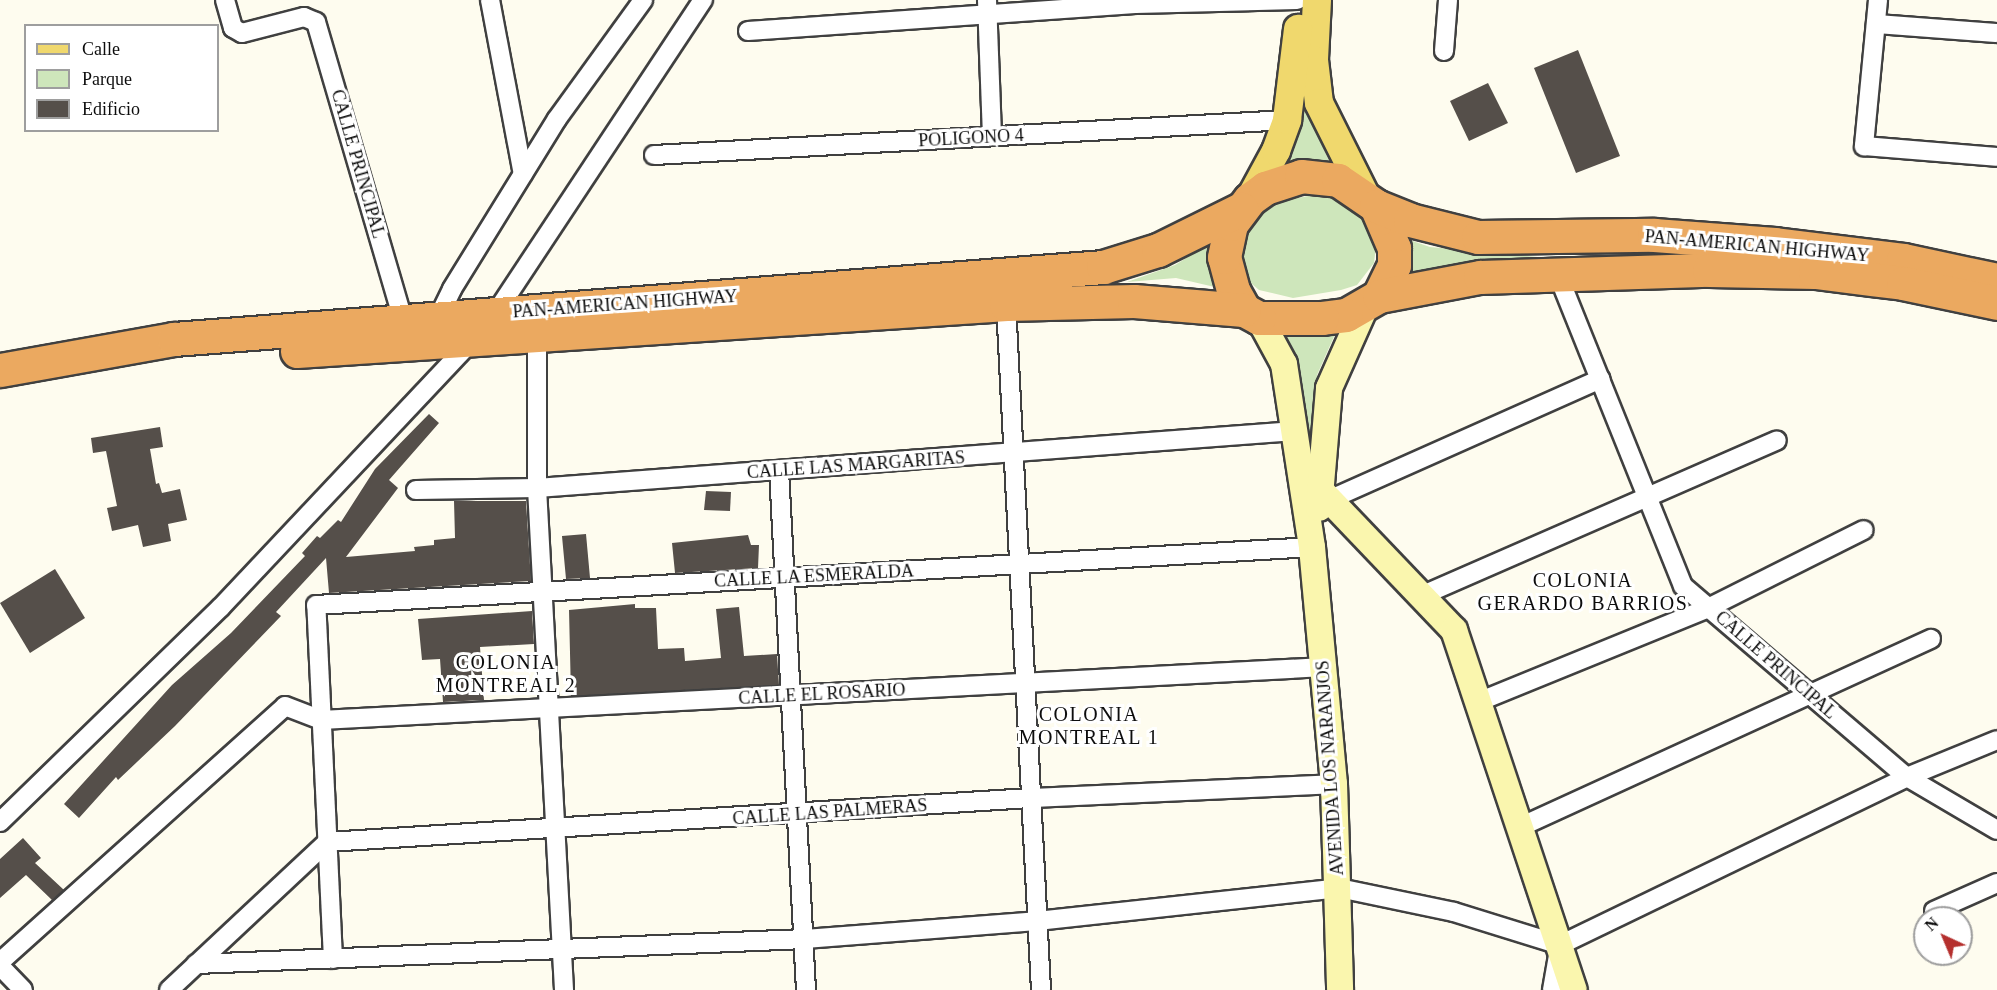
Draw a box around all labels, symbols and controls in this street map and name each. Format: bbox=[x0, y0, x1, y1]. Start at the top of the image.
legend bbox=[24, 24, 219, 132]
text: Calle bbox=[82, 39, 120, 59]
text: Parque bbox=[82, 69, 132, 89]
street label: CALLE PRINCIPAL bbox=[326, 87, 390, 241]
text: Edificio bbox=[82, 99, 140, 119]
street label: POLIGONO 4 bbox=[918, 124, 1024, 152]
street label: PAN-AMERICAN HIGHWAY bbox=[1644, 225, 1870, 267]
street label: PAN-AMERICAN HIGHWAY bbox=[512, 285, 738, 323]
street label: CALLE LAS MARGARITAS bbox=[746, 447, 966, 483]
street label: CALLE LA ESMERALDA bbox=[713, 560, 915, 592]
district label: COLONIA GERARDO BARRIOS bbox=[1478, 568, 1688, 615]
street label: CALLE PRINCIPAL bbox=[1711, 606, 1841, 724]
district label: COLONIA MONTREAL 2 bbox=[435, 651, 577, 698]
street label: AVENIDA LOS NARANJOS bbox=[1312, 659, 1348, 877]
street label: CALLE EL ROSARIO bbox=[738, 679, 906, 709]
district label: COLONIA MONTREAL 1 bbox=[1018, 703, 1160, 750]
street label: CALLE LAS PALMERAS bbox=[732, 794, 928, 830]
north arrow bbox=[1913, 906, 1973, 966]
text: N bbox=[1921, 914, 1942, 934]

